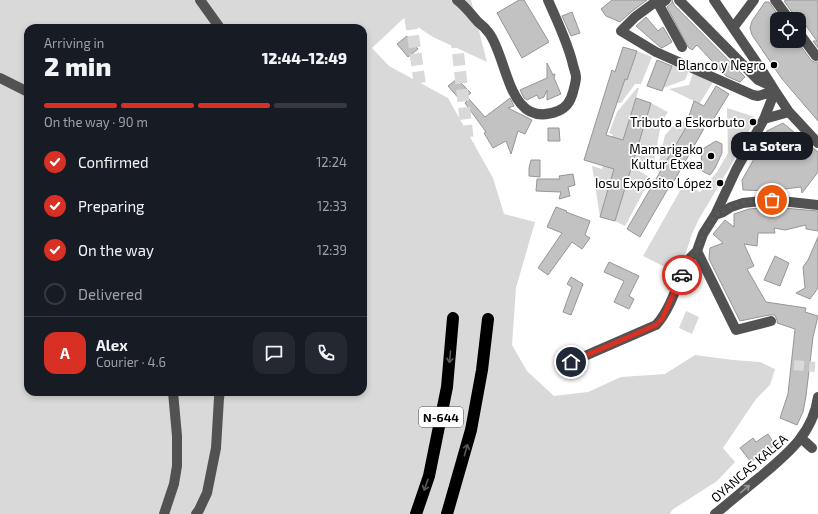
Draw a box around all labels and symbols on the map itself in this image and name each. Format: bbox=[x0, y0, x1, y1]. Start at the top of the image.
place label: Blanco y Negro bbox=[678, 57, 766, 73]
marker: Blanco y Negro bbox=[769, 60, 779, 70]
place label: Tributo a Eskorbuto bbox=[630, 114, 745, 130]
marker: Tributo a Eskorbuto bbox=[748, 117, 758, 127]
callout: La Sotera bbox=[731, 132, 813, 160]
place label: Mamarigako Kultur Etxea bbox=[629, 141, 703, 172]
marker: Mamarigako Kultur Etxea bbox=[706, 151, 716, 161]
place label: Iosu Expósito López bbox=[595, 175, 712, 191]
marker: Iosu Expósito López bbox=[715, 178, 725, 188]
pin bbox=[755, 183, 789, 217]
courier bbox=[662, 255, 702, 295]
pin bbox=[554, 345, 588, 379]
one-way arrow bbox=[446, 350, 454, 363]
road number: N-644 bbox=[419, 407, 463, 427]
street label: OYANCAS KALEA bbox=[708, 430, 790, 506]
one-way arrow bbox=[462, 443, 470, 456]
one-way arrow bbox=[422, 478, 430, 490]
one-way arrow bbox=[740, 485, 751, 494]

